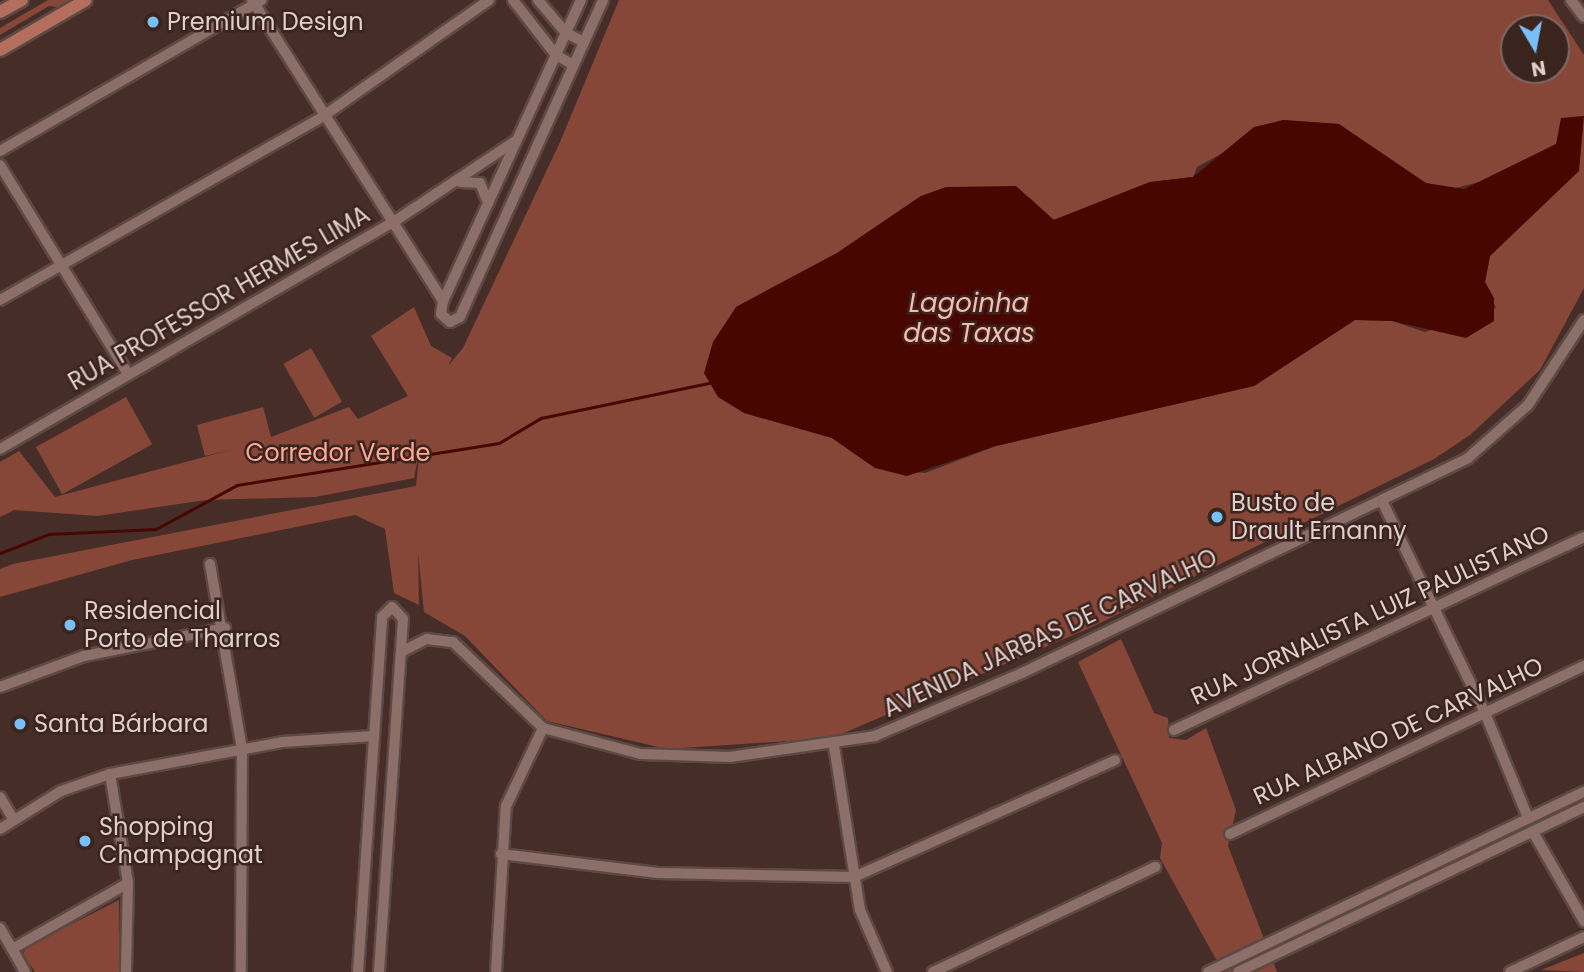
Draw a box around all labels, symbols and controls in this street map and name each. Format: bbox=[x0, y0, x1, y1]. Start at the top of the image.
place label: Premium Design bbox=[167, 8, 364, 36]
marker: Premium Design bbox=[145, 14, 161, 30]
north arrow bbox=[1500, 14, 1570, 84]
text: N bbox=[1529, 54, 1548, 83]
street label: RUA PROFESSOR HERMES LIMA bbox=[63, 200, 375, 396]
water label: Lagoinha das Taxas bbox=[903, 288, 1035, 350]
park label: Corredor Verde bbox=[246, 439, 430, 467]
place label: Busto de Drault Ernanny bbox=[1231, 489, 1407, 545]
marker: Busto de Drault Ernanny bbox=[1209, 509, 1225, 525]
street label: RUA JORNALISTA LUIZ PAULISTANO bbox=[1186, 519, 1554, 711]
street label: AVENIDA JARBAS DE CARVALHO bbox=[878, 543, 1222, 723]
place label: Residencial Porto de Tharros bbox=[84, 597, 281, 653]
marker: Residencial Porto de Tharros bbox=[62, 617, 78, 633]
street label: RUA ALBANO DE CARVALHO bbox=[1249, 651, 1547, 811]
place label: Santa Bárbara bbox=[34, 710, 209, 738]
marker: Santa Bárbara bbox=[12, 716, 28, 732]
place label: Shopping Champagnat bbox=[99, 813, 263, 869]
marker: Shopping Champagnat bbox=[77, 833, 93, 849]

